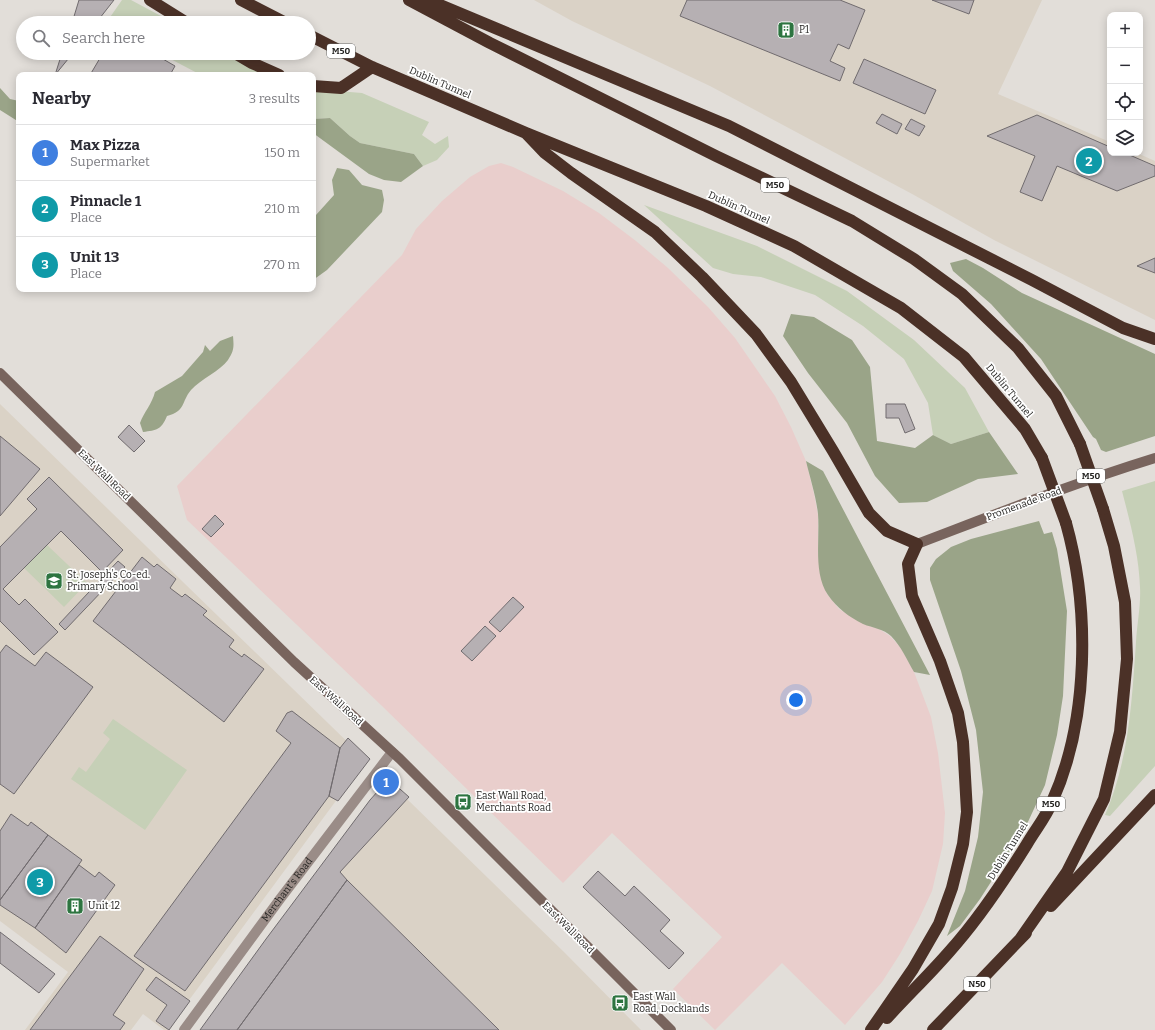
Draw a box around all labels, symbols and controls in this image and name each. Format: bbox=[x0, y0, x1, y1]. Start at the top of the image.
map controls bbox=[1107, 12, 1143, 156]
button: + bbox=[1107, 12, 1143, 48]
search box bbox=[16, 16, 316, 60]
building icon: P1 bbox=[776, 20, 796, 40]
place label: P1 bbox=[799, 24, 809, 36]
icon: search bbox=[30, 27, 52, 49]
text: Search here bbox=[62, 29, 145, 47]
road number: M50 bbox=[327, 44, 355, 58]
button: − bbox=[1107, 48, 1143, 84]
street label: Dublin Tunnel bbox=[407, 65, 473, 101]
button: locate bbox=[1107, 84, 1143, 120]
text: Nearby bbox=[32, 88, 91, 109]
text: 3 results bbox=[249, 91, 300, 106]
button: layers bbox=[1107, 120, 1143, 156]
text: Max Pizza bbox=[70, 136, 140, 154]
text: 1 bbox=[42, 145, 48, 160]
text: 150 m bbox=[264, 145, 300, 160]
pin: 2 bbox=[1076, 146, 1102, 176]
text: Supermarket bbox=[70, 154, 150, 169]
road number: M50 bbox=[761, 178, 789, 192]
street label: Dublin Tunnel bbox=[706, 189, 772, 227]
text: Pinnacle 1 bbox=[70, 192, 141, 210]
text: 2 bbox=[41, 201, 49, 216]
text: 210 m bbox=[264, 201, 300, 216]
text: Place bbox=[70, 210, 102, 225]
text: Unit 13 bbox=[70, 248, 119, 266]
text: 3 bbox=[41, 257, 49, 272]
text: 270 m bbox=[263, 257, 300, 272]
text: Place bbox=[70, 266, 102, 281]
street label: Dublin Tunnel bbox=[983, 362, 1035, 420]
street label: East Wall Road bbox=[75, 447, 133, 503]
road number: M50 bbox=[1077, 469, 1105, 483]
street label: Promenade Road bbox=[985, 485, 1063, 523]
place label: St. Joseph’s Co-ed. Primary School bbox=[67, 569, 150, 593]
school or university icon: St. Joseph’s Co-ed. Primary School bbox=[44, 571, 64, 591]
street label: East Wall Road bbox=[307, 674, 365, 728]
your location bbox=[786, 690, 806, 710]
pin: 1 bbox=[373, 767, 399, 797]
place label: East Wall Road, Merchants Road bbox=[476, 790, 551, 814]
bus stop icon: East Wall Road, Merchants Road bbox=[453, 792, 473, 812]
road number: M50 bbox=[1037, 797, 1065, 811]
street label: Dublin Tunnel bbox=[985, 820, 1031, 882]
street label: Merchant's Road bbox=[259, 855, 315, 924]
pin: 3 bbox=[27, 867, 53, 897]
building icon: Unit 12 bbox=[65, 896, 85, 916]
place label: Unit 12 bbox=[88, 900, 120, 912]
street label: East Wall Road bbox=[540, 900, 596, 956]
road number: N50 bbox=[964, 977, 990, 991]
place label: East Wall Road, Docklands bbox=[633, 991, 710, 1015]
bus stop icon: East Wall Road, Docklands bbox=[610, 993, 630, 1013]

